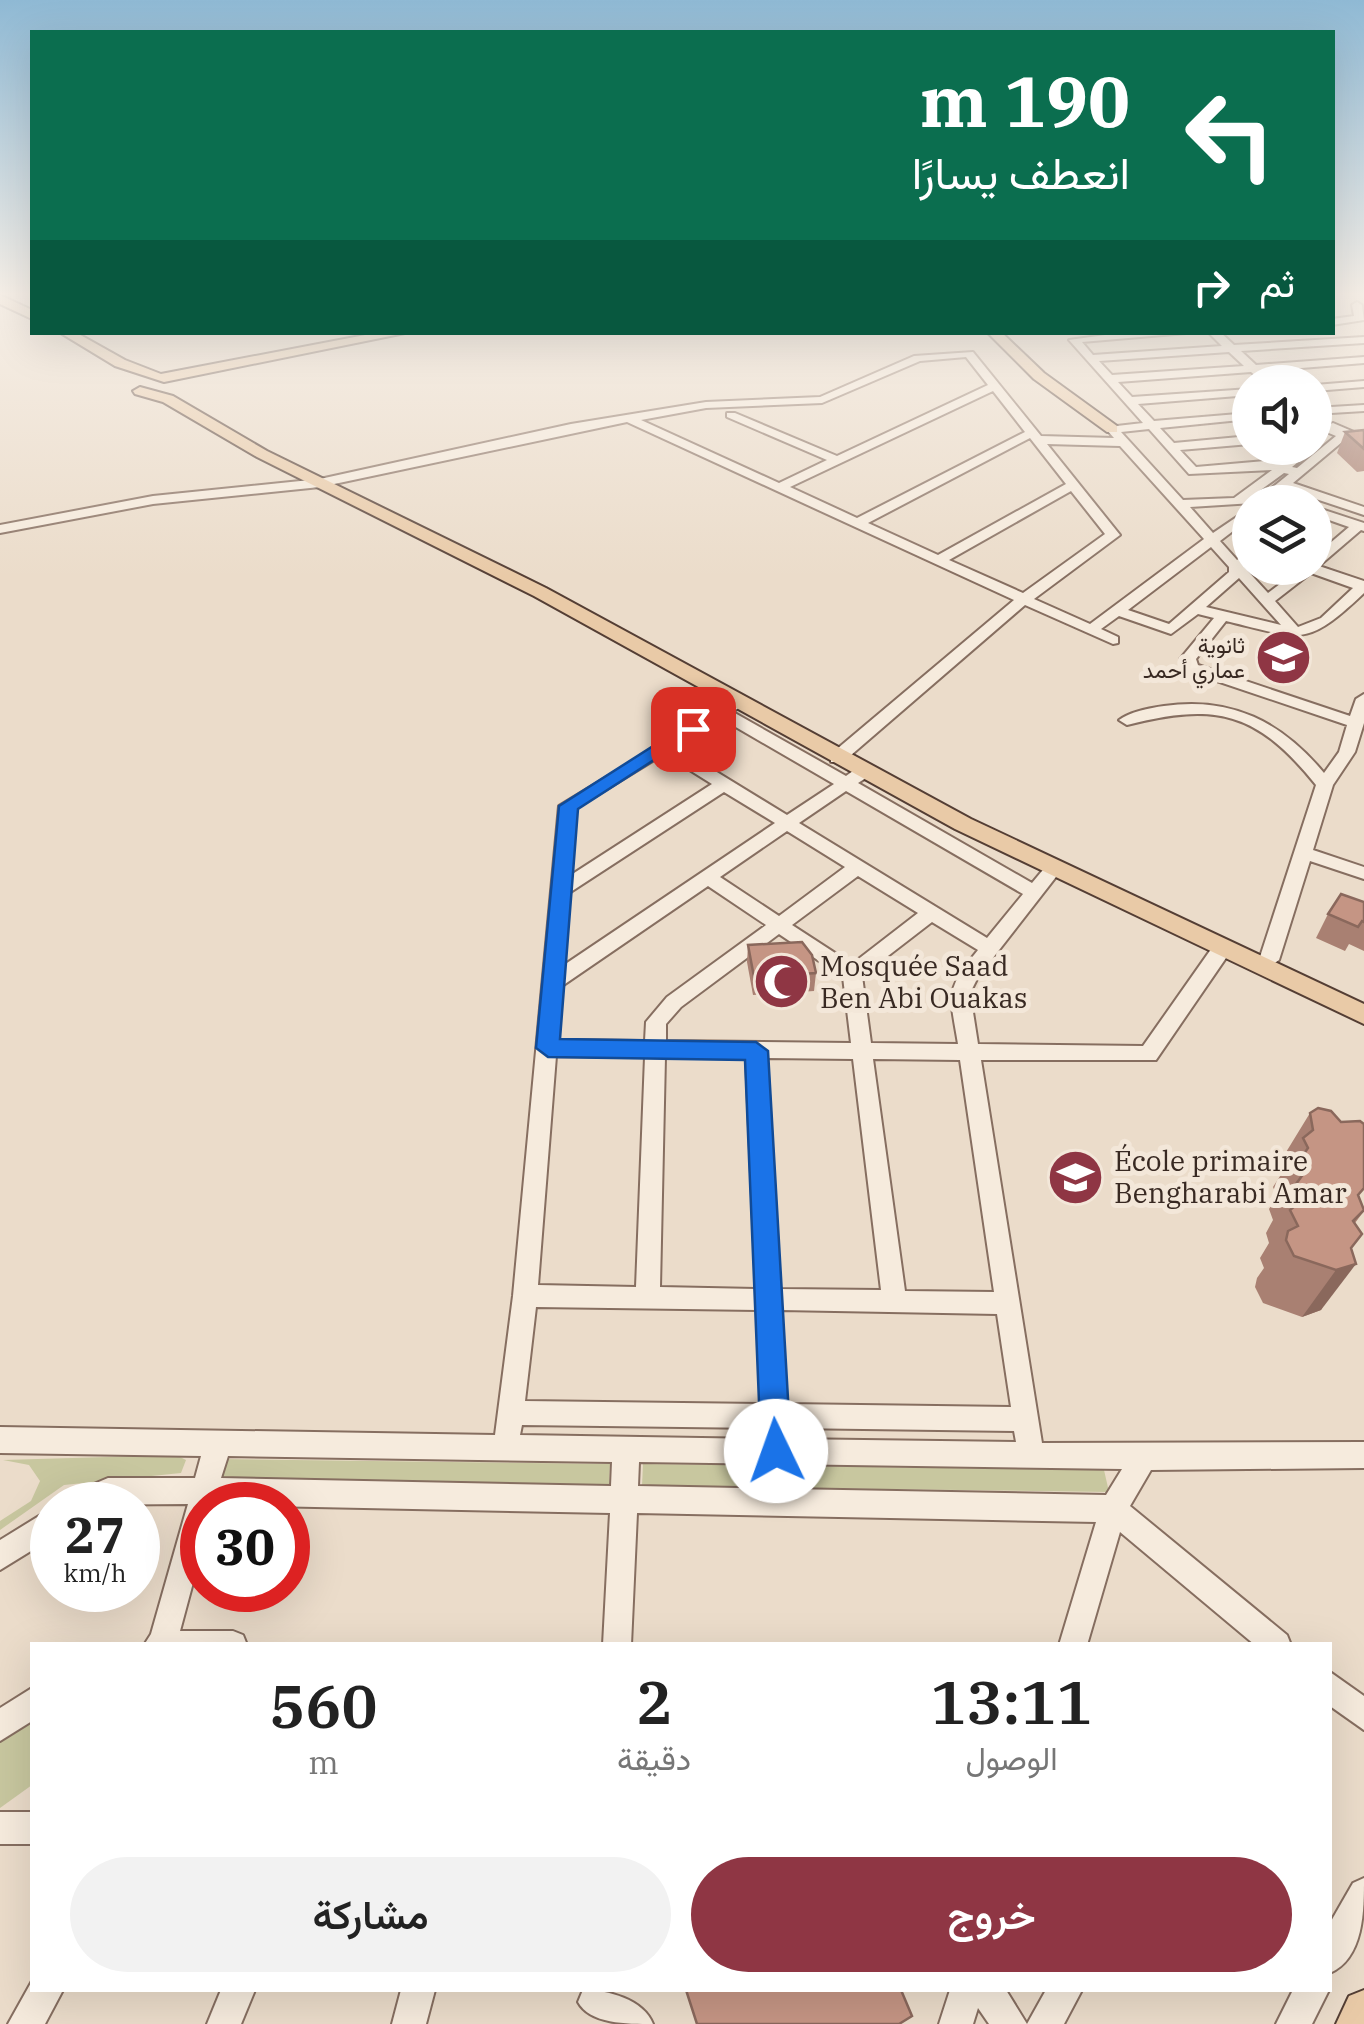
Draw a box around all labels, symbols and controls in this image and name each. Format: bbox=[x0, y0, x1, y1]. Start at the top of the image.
text: 190 m bbox=[920, 55, 1130, 146]
icon: left bbox=[1165, 70, 1295, 200]
text: انعطف يسارًا bbox=[912, 143, 1130, 201]
text: ثم bbox=[1259, 258, 1295, 307]
icon: right bbox=[1184, 260, 1239, 315]
map controls bbox=[1232, 365, 1332, 585]
button: sound bbox=[1232, 365, 1332, 465]
button: layers bbox=[1232, 485, 1332, 585]
school or university icon: ثانوية عماري أحمد bbox=[1254, 628, 1314, 688]
place label: ثانوية عماري أحمد bbox=[1143, 630, 1245, 689]
pin bbox=[651, 687, 736, 772]
icon: arrive bbox=[666, 702, 721, 757]
place label: Mosquée Saad Ben Abi Ouakas bbox=[820, 947, 1027, 1016]
mosque icon: Mosquée Saad Ben Abi Ouakas bbox=[751, 952, 811, 1012]
place label: École primaire Bengharabi Amar bbox=[1114, 1142, 1347, 1211]
school or university icon: École primaire Bengharabi Amar bbox=[1045, 1147, 1105, 1207]
position arrow bbox=[724, 1399, 828, 1503]
speed limit sign: 30 bbox=[180, 1482, 310, 1612]
text: 27 bbox=[65, 1502, 125, 1567]
text: km/h bbox=[63, 1556, 127, 1589]
text: 2 bbox=[636, 1662, 672, 1741]
text: 13:11 bbox=[931, 1662, 1093, 1741]
text: 560 bbox=[270, 1666, 378, 1745]
text: دقيقة bbox=[617, 1737, 691, 1779]
text: الوصول bbox=[965, 1737, 1058, 1779]
text: m bbox=[308, 1741, 339, 1783]
button: مشاركة bbox=[70, 1857, 671, 1972]
button: خروج bbox=[691, 1857, 1292, 1972]

